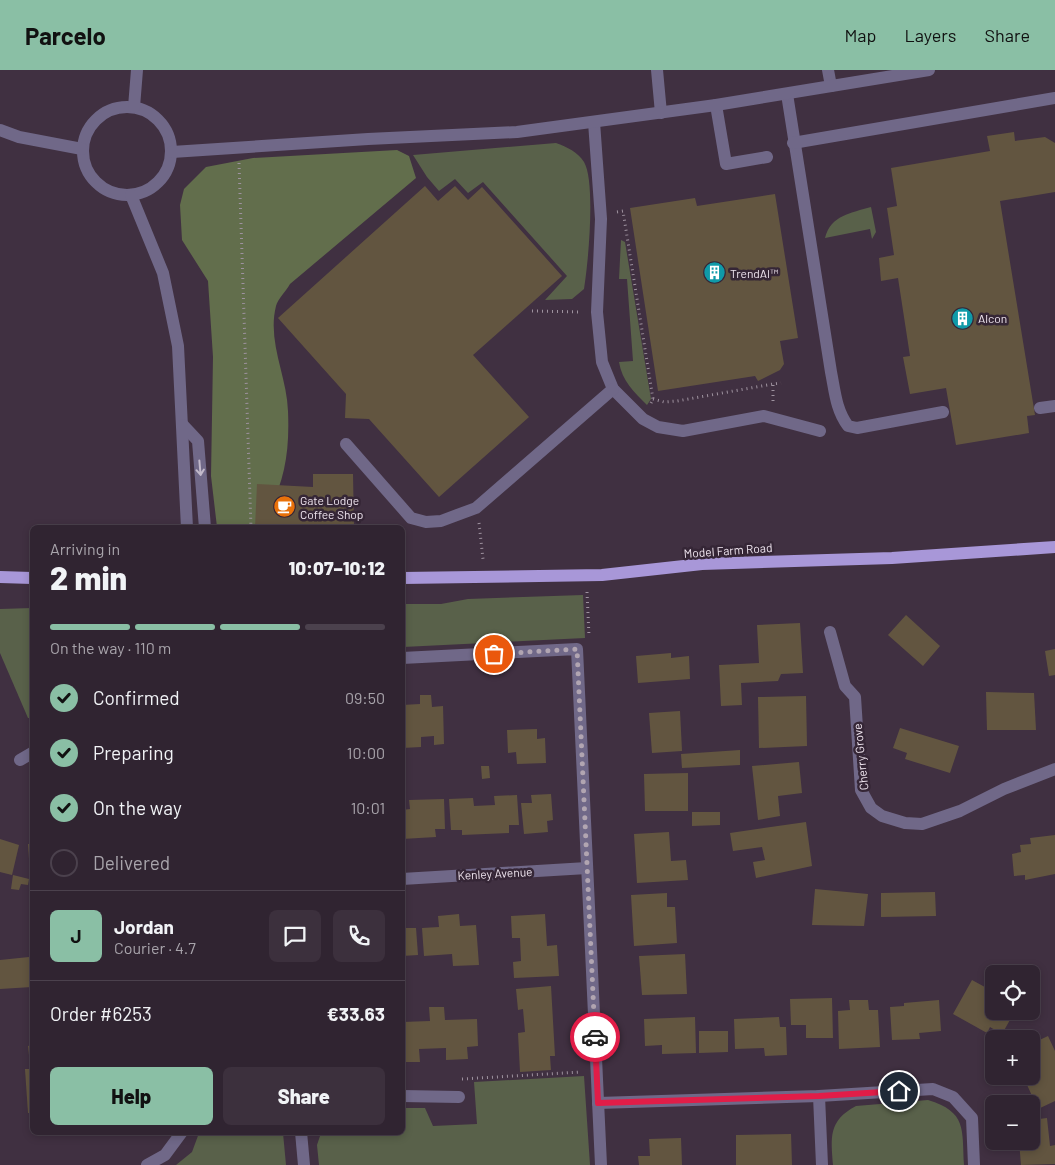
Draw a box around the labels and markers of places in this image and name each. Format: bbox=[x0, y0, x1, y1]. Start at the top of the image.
building icon: TrendAI™ bbox=[702, 261, 726, 285]
place label: TrendAI™ bbox=[730, 266, 778, 280]
building icon: Alcon bbox=[950, 306, 974, 330]
place label: Alcon bbox=[978, 311, 1007, 325]
place label: Gate Lodge Coffee Shop bbox=[300, 493, 363, 521]
cafe icon: Gate Lodge Coffee Shop bbox=[272, 495, 296, 519]
pin bbox=[473, 633, 515, 675]
pin bbox=[878, 1070, 920, 1112]

